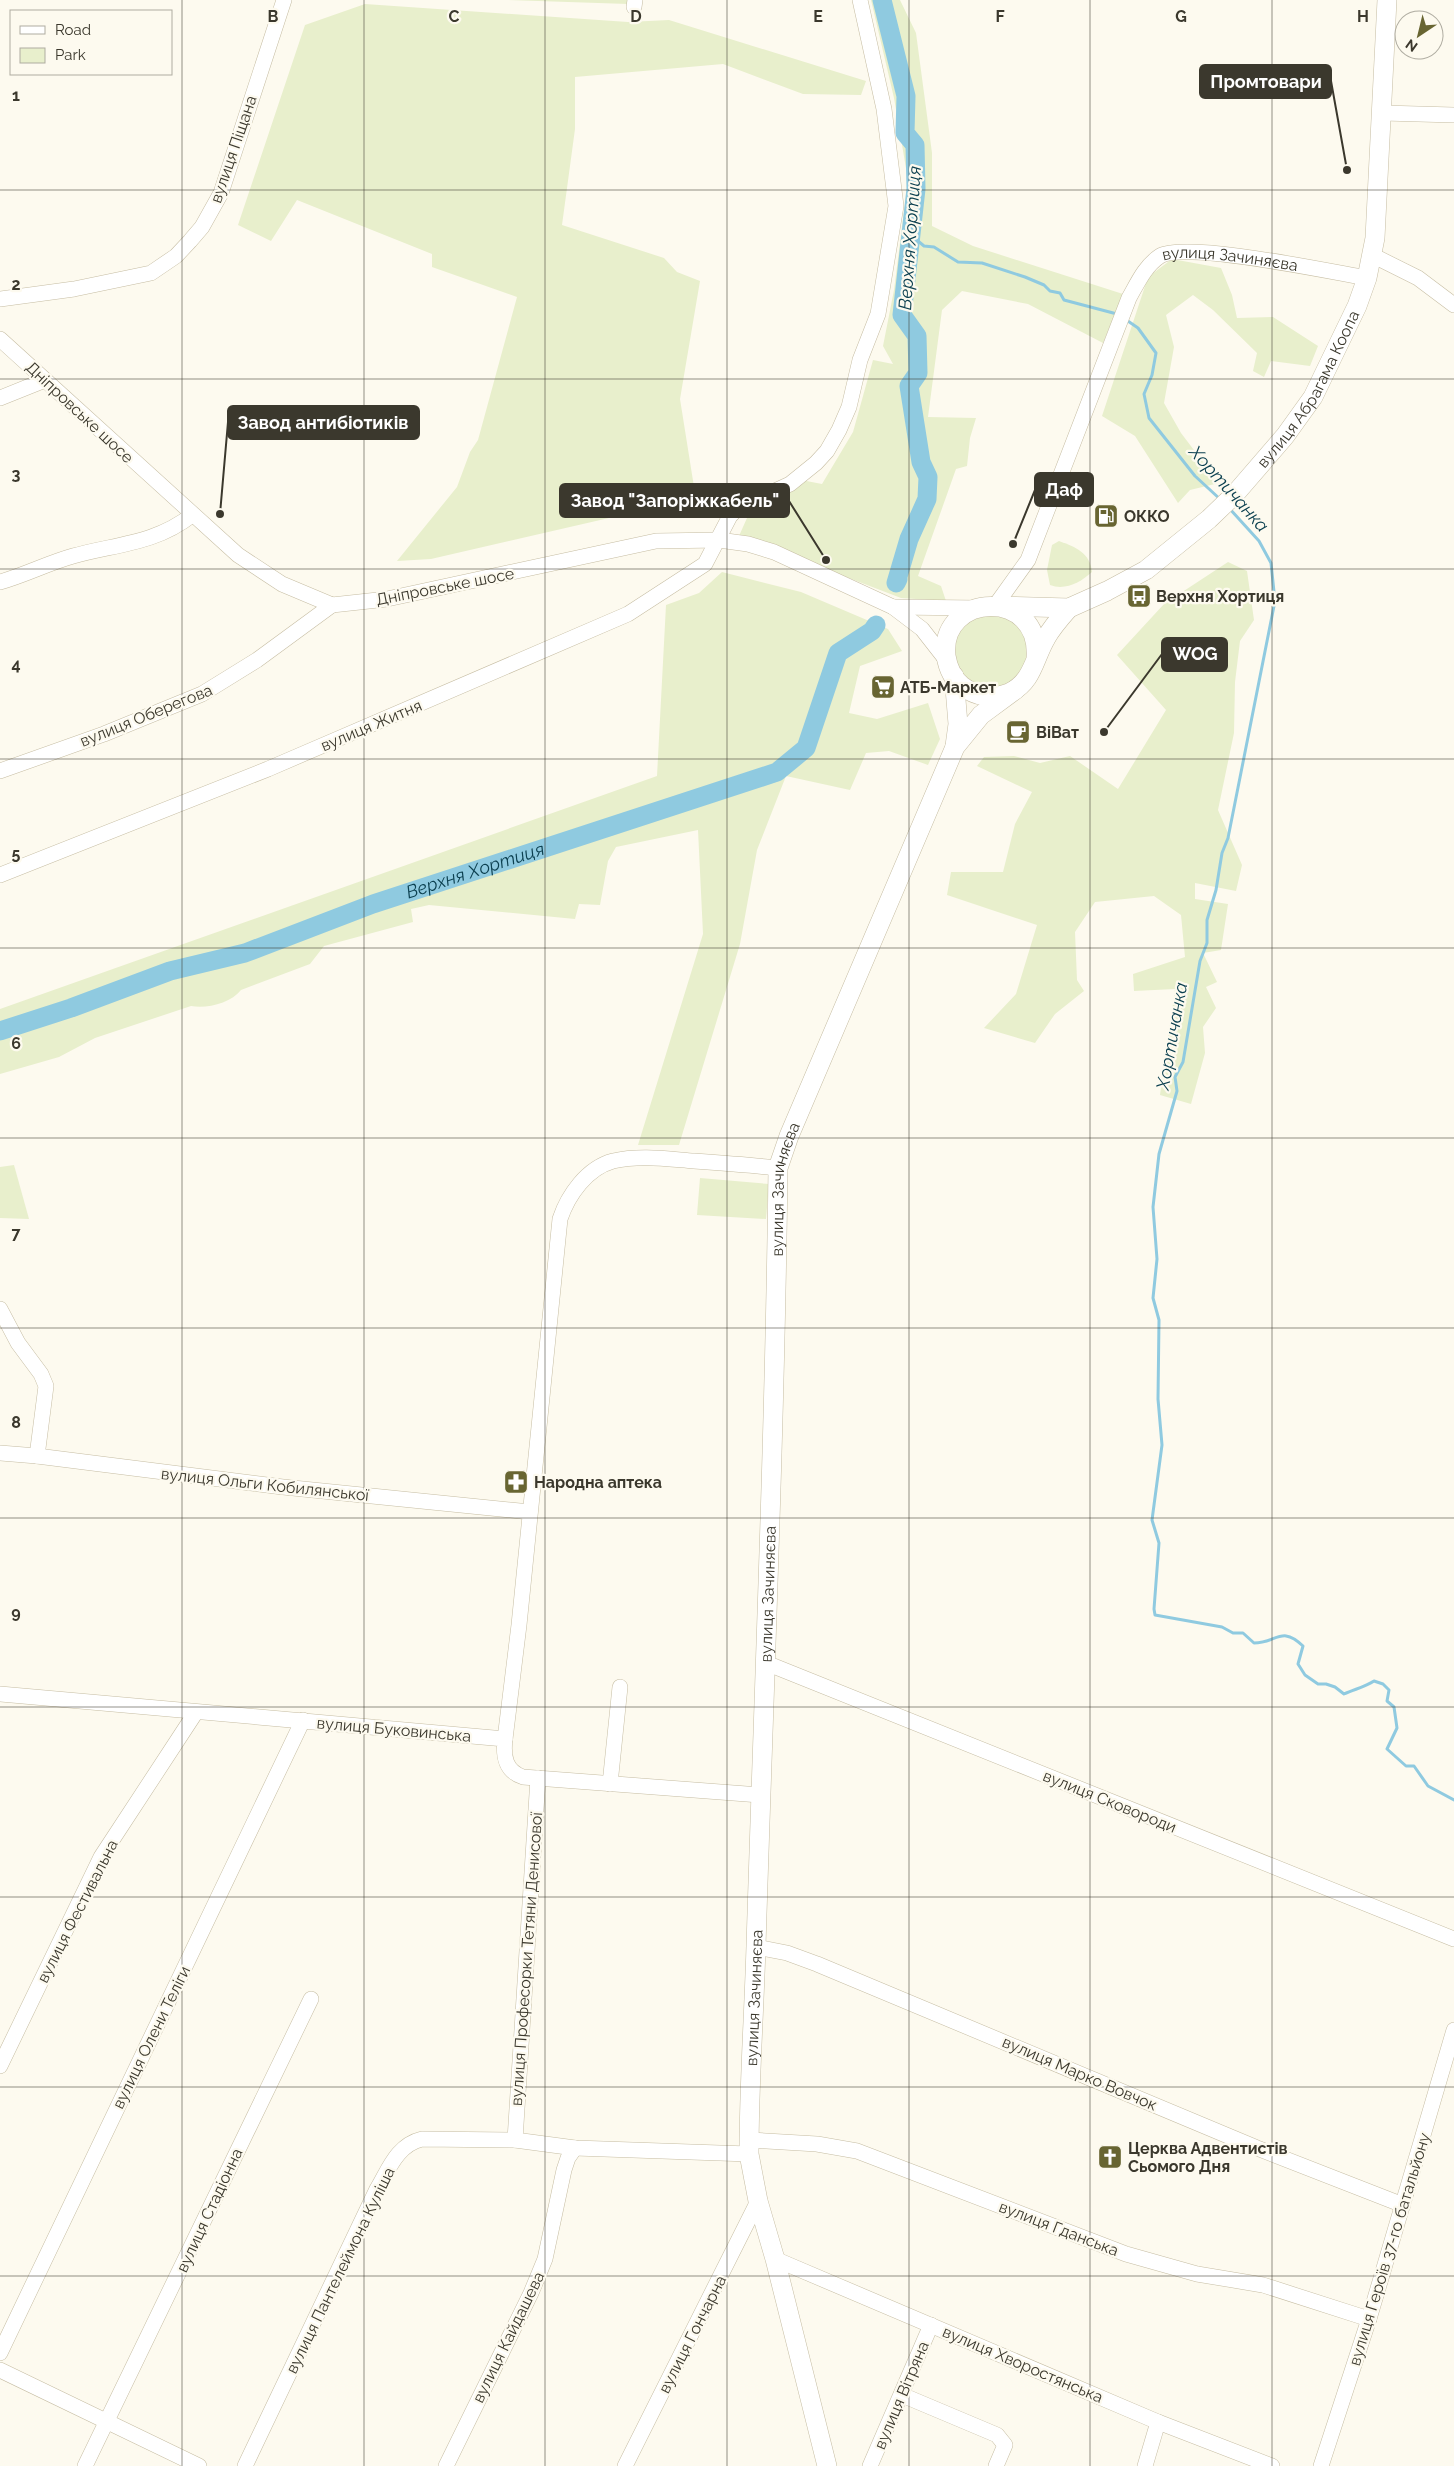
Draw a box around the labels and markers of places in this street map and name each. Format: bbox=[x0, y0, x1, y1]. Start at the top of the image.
callout: Промтовари bbox=[1200, 65, 1331, 98]
callout: Завод антибіотиків bbox=[228, 406, 419, 439]
callout: Даф bbox=[1035, 473, 1093, 506]
callout: Завод "Запоріжкабель" bbox=[560, 484, 789, 517]
fuel station icon: ОККО bbox=[1093, 503, 1119, 529]
place label: ОККО bbox=[1124, 507, 1170, 526]
bus stop icon: Верхня Хортиця bbox=[1126, 583, 1152, 609]
place label: Верхня Хортиця bbox=[1156, 587, 1284, 606]
callout: WOG bbox=[1162, 638, 1227, 671]
supermarket icon: АТБ-Маркет bbox=[870, 674, 896, 700]
place label: АТБ-Маркет bbox=[900, 678, 996, 697]
cafe icon: ВіВат bbox=[1005, 719, 1031, 745]
place label: ВіВат bbox=[1036, 723, 1079, 742]
pharmacy icon: Народна аптека bbox=[503, 1469, 529, 1495]
place label: Народна аптека bbox=[534, 1473, 662, 1492]
place label: Церква Адвентистів Сьомого Дня bbox=[1128, 2139, 1288, 2176]
church icon: Церква Адвентистів Сьомого Дня bbox=[1097, 2144, 1123, 2170]

